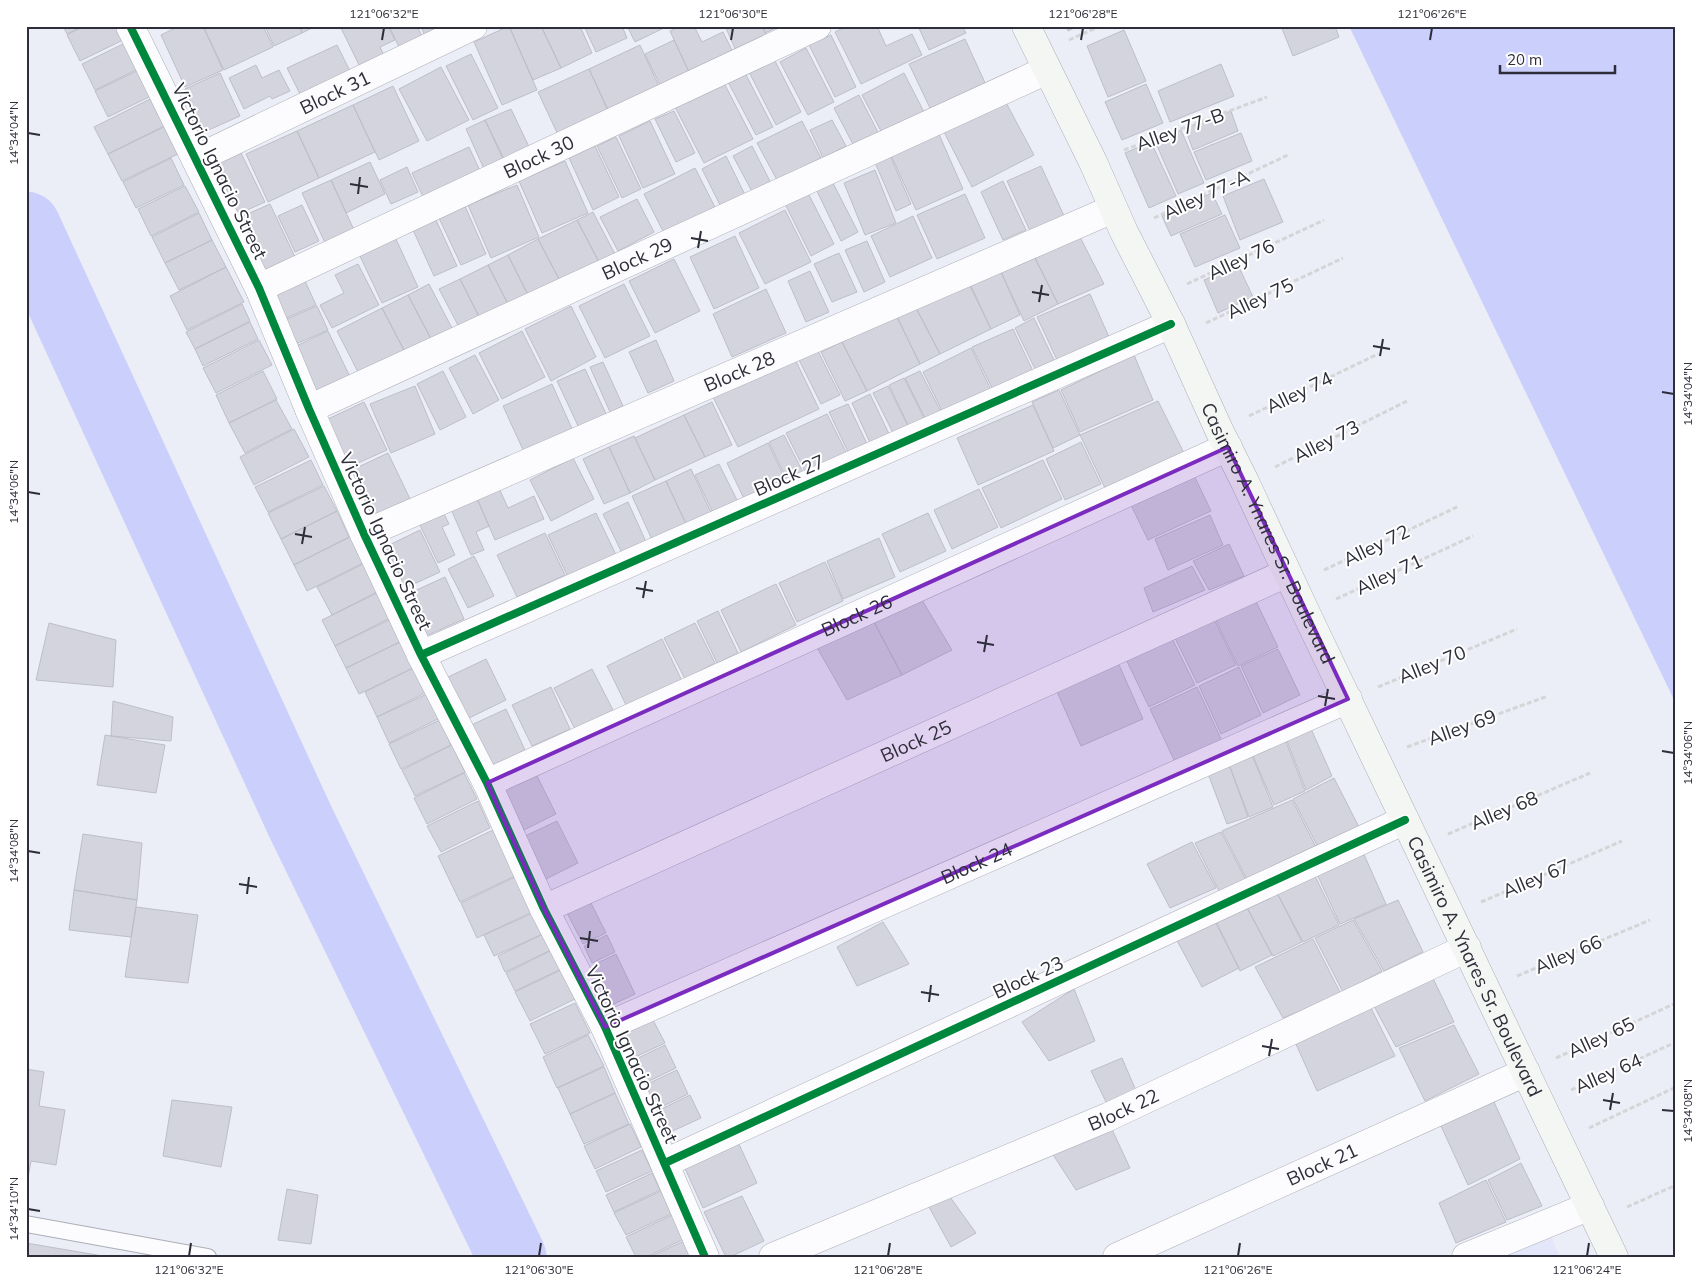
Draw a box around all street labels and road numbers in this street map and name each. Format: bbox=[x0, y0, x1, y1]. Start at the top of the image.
street label: Block 31 bbox=[296, 65, 374, 119]
street label: Victorio Ignacio Street bbox=[167, 79, 273, 263]
street label: Alley 77-B bbox=[1133, 102, 1227, 156]
street label: Block 30 bbox=[500, 130, 578, 184]
street label: Alley 77-A bbox=[1159, 163, 1253, 224]
street label: Block 29 bbox=[598, 232, 676, 285]
street label: Alley 76 bbox=[1204, 233, 1278, 285]
street label: Alley 75 bbox=[1223, 272, 1297, 324]
street label: Block 28 bbox=[700, 345, 779, 397]
street label: Alley 74 bbox=[1262, 366, 1336, 418]
street label: Casimiro A. Ynares Sr. Boulevard bbox=[1196, 399, 1340, 668]
street label: Alley 73 bbox=[1289, 414, 1363, 468]
street label: Victorio Ignacio Street bbox=[334, 448, 438, 634]
street label: Block 27 bbox=[750, 449, 828, 501]
street label: Alley 72 bbox=[1339, 519, 1413, 571]
street label: Alley 71 bbox=[1352, 548, 1426, 600]
street label: Block 26 bbox=[818, 589, 896, 642]
street label: Alley 70 bbox=[1395, 640, 1469, 688]
street label: Alley 69 bbox=[1424, 704, 1500, 750]
street label: Block 25 bbox=[877, 714, 955, 767]
street label: Alley 68 bbox=[1467, 785, 1541, 835]
street label: Casimiro A. Ynares Sr. Boulevard bbox=[1402, 832, 1548, 1101]
street label: Block 24 bbox=[937, 837, 1016, 889]
street label: Alley 67 bbox=[1499, 853, 1573, 903]
street label: Alley 66 bbox=[1531, 929, 1605, 979]
street label: Block 23 bbox=[989, 950, 1067, 1004]
street label: Victorio Ignacio Street bbox=[580, 961, 684, 1147]
street label: Alley 65 bbox=[1564, 1011, 1638, 1063]
street label: Alley 64 bbox=[1571, 1048, 1645, 1098]
street label: Block 22 bbox=[1084, 1083, 1162, 1136]
street label: Block 21 bbox=[1283, 1138, 1361, 1191]

